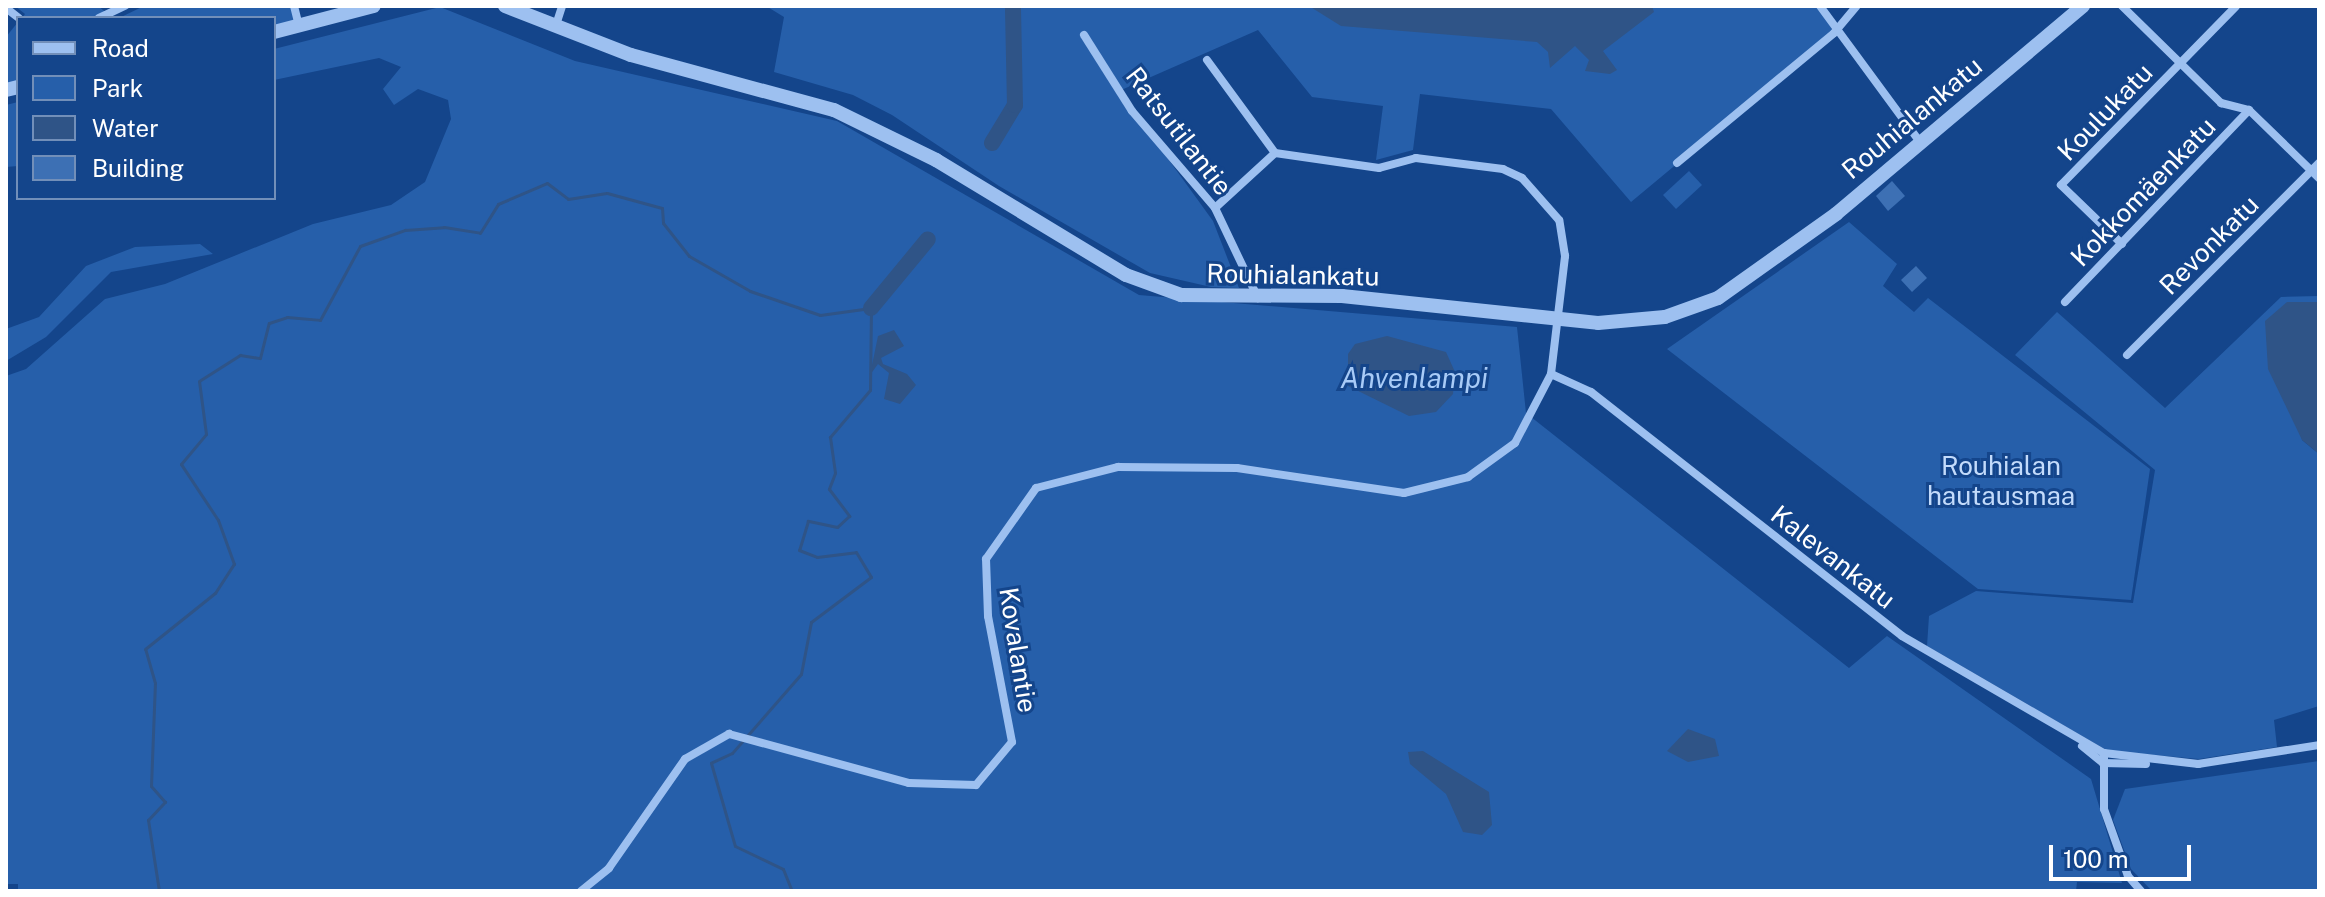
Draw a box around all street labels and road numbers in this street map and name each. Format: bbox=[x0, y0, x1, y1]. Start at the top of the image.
street label: Rouhialankatu bbox=[1836, 50, 1988, 186]
street label: Koulukatu bbox=[2051, 57, 2159, 167]
street label: Ratsutilantie bbox=[1119, 61, 1239, 201]
street label: Kokkomäenkatu bbox=[2064, 111, 2222, 273]
street label: Revonkatu bbox=[2153, 189, 2265, 301]
street label: Rouhialankatu bbox=[1206, 258, 1380, 292]
street label: Kalevankatu bbox=[1765, 499, 1901, 615]
street label: Kovalantie bbox=[993, 585, 1043, 715]

